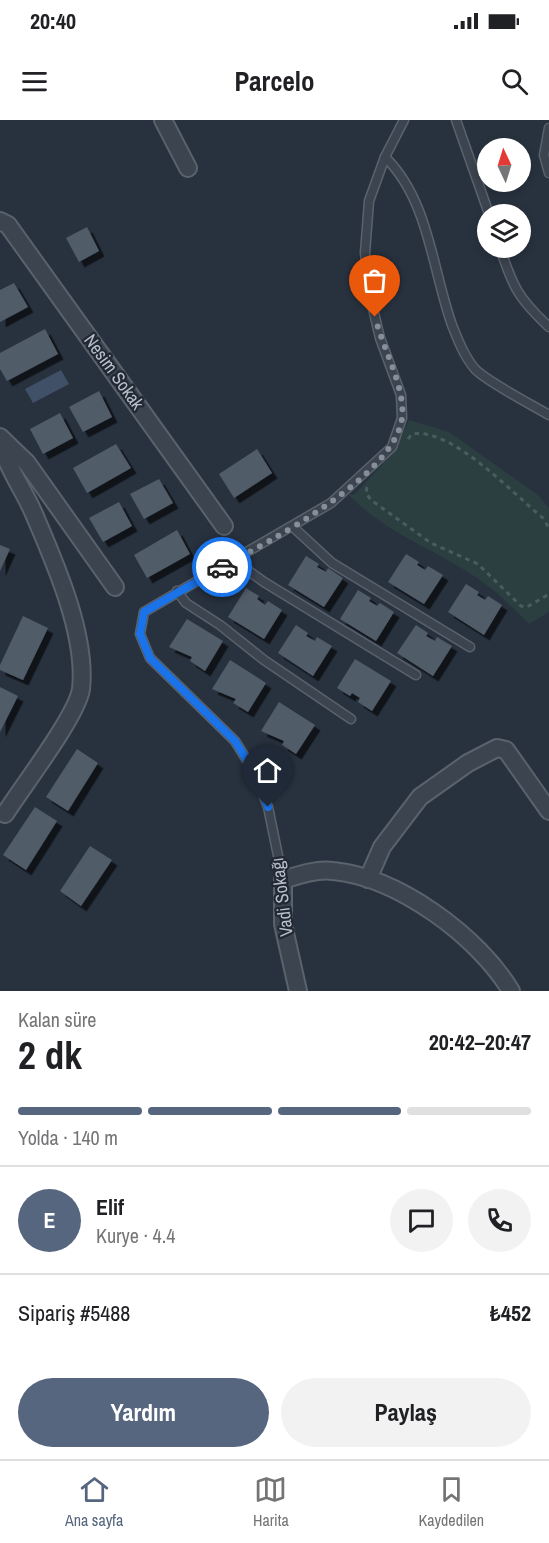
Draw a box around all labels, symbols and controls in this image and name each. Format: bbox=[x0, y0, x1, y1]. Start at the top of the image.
text: 20:40 bbox=[30, 6, 76, 36]
text: Parcelo bbox=[234, 63, 315, 99]
icon: menu bbox=[18, 65, 51, 98]
icon: search bbox=[498, 65, 531, 98]
north arrow bbox=[477, 138, 531, 192]
map controls bbox=[477, 138, 531, 258]
button: layers bbox=[477, 204, 531, 258]
pin bbox=[349, 255, 400, 317]
icon: bag bbox=[358, 264, 391, 297]
street label: Nesim Sokak bbox=[78, 329, 151, 415]
courier bbox=[192, 537, 252, 597]
icon: car bbox=[206, 551, 239, 584]
pin bbox=[242, 745, 293, 807]
icon: home bbox=[251, 754, 284, 787]
street label: Vadi Sokağı bbox=[264, 856, 299, 938]
text: Kalan süre bbox=[18, 1006, 96, 1033]
text: 20:42–20:47 bbox=[429, 1027, 531, 1057]
text: 2 dk bbox=[18, 1029, 82, 1081]
text: Yolda · 140 m bbox=[18, 1124, 118, 1151]
button: chat bbox=[390, 1189, 453, 1252]
button: phone bbox=[468, 1189, 531, 1252]
text: Elif bbox=[96, 1192, 124, 1222]
text: E bbox=[43, 1205, 56, 1235]
text: Kurye · 4.4 bbox=[96, 1222, 175, 1249]
text: Sipariş #5488 bbox=[18, 1298, 130, 1328]
text: ₺452 bbox=[490, 1298, 531, 1328]
button: Yardım bbox=[18, 1378, 269, 1447]
button: Paylaş bbox=[281, 1378, 531, 1447]
tab: Ana sayfa bbox=[65, 1473, 123, 1531]
tab: Harita bbox=[253, 1473, 289, 1531]
tab: Kaydedilen bbox=[418, 1473, 484, 1531]

